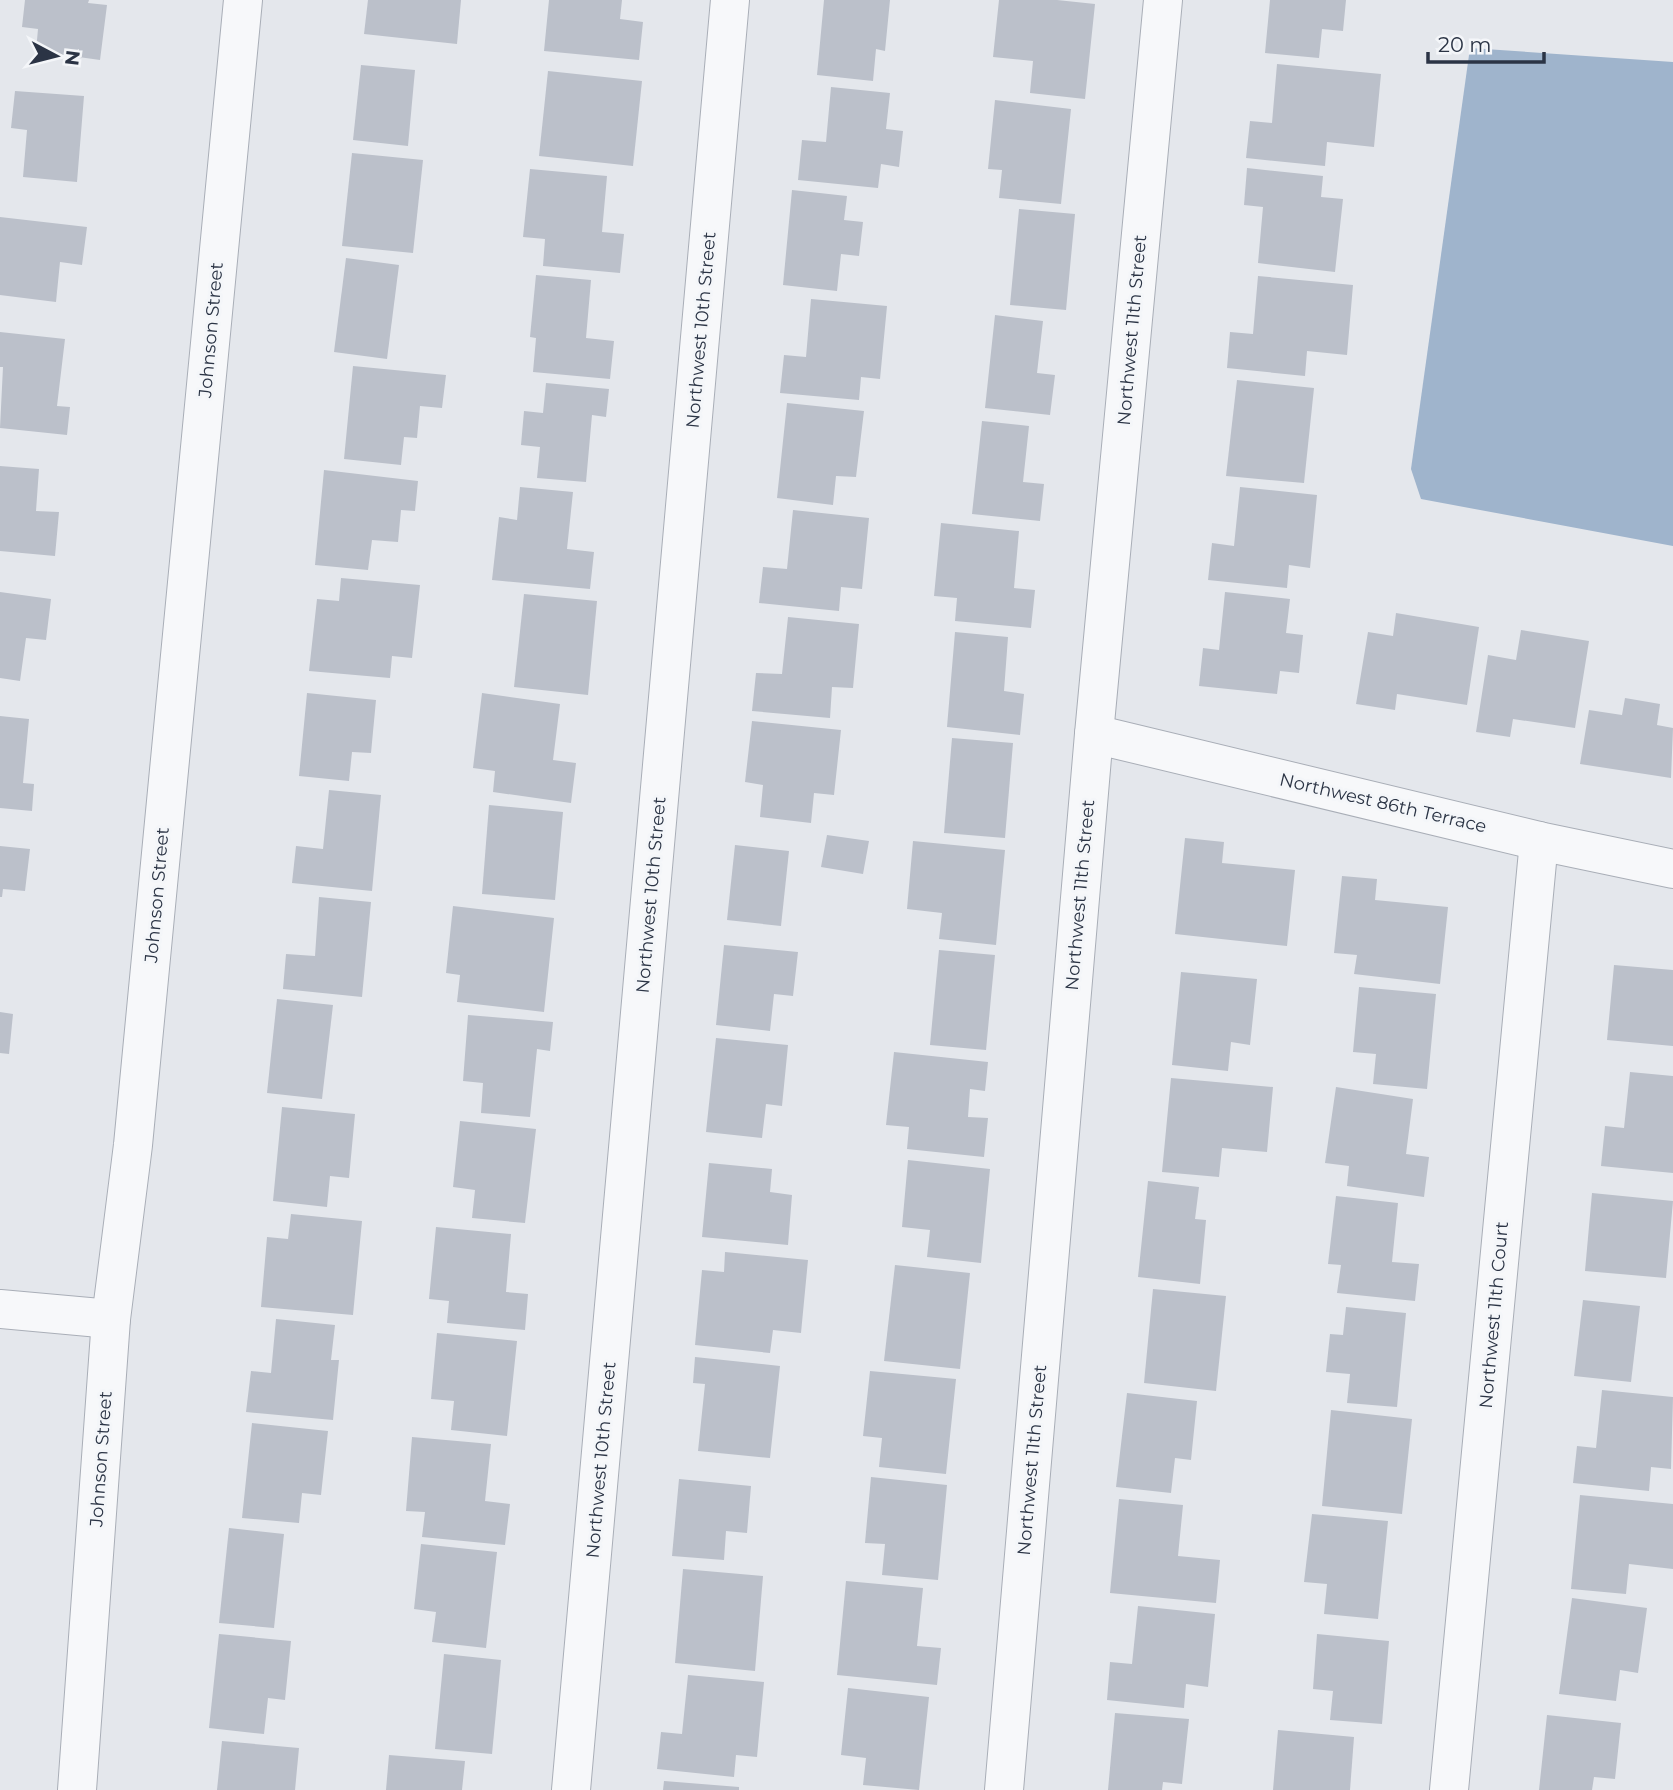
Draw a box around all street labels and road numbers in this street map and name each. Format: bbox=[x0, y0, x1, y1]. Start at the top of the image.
street label: Northwest 10th Street bbox=[681, 231, 721, 429]
street label: Northwest 11th Street bbox=[1113, 234, 1151, 426]
street label: Johnson Street bbox=[194, 261, 228, 400]
street label: Northwest 86th Terrace bbox=[1277, 768, 1489, 838]
street label: Northwest 10th Street bbox=[631, 796, 671, 994]
street label: Northwest 11th Street bbox=[1061, 799, 1099, 991]
street label: Johnson Street bbox=[140, 826, 174, 965]
street label: Northwest 11th Court bbox=[1475, 1221, 1513, 1409]
street label: Northwest 10th Street bbox=[581, 1361, 621, 1559]
street label: Northwest 11th Street bbox=[1013, 1364, 1051, 1556]
street label: Johnson Street bbox=[85, 1390, 117, 1529]

